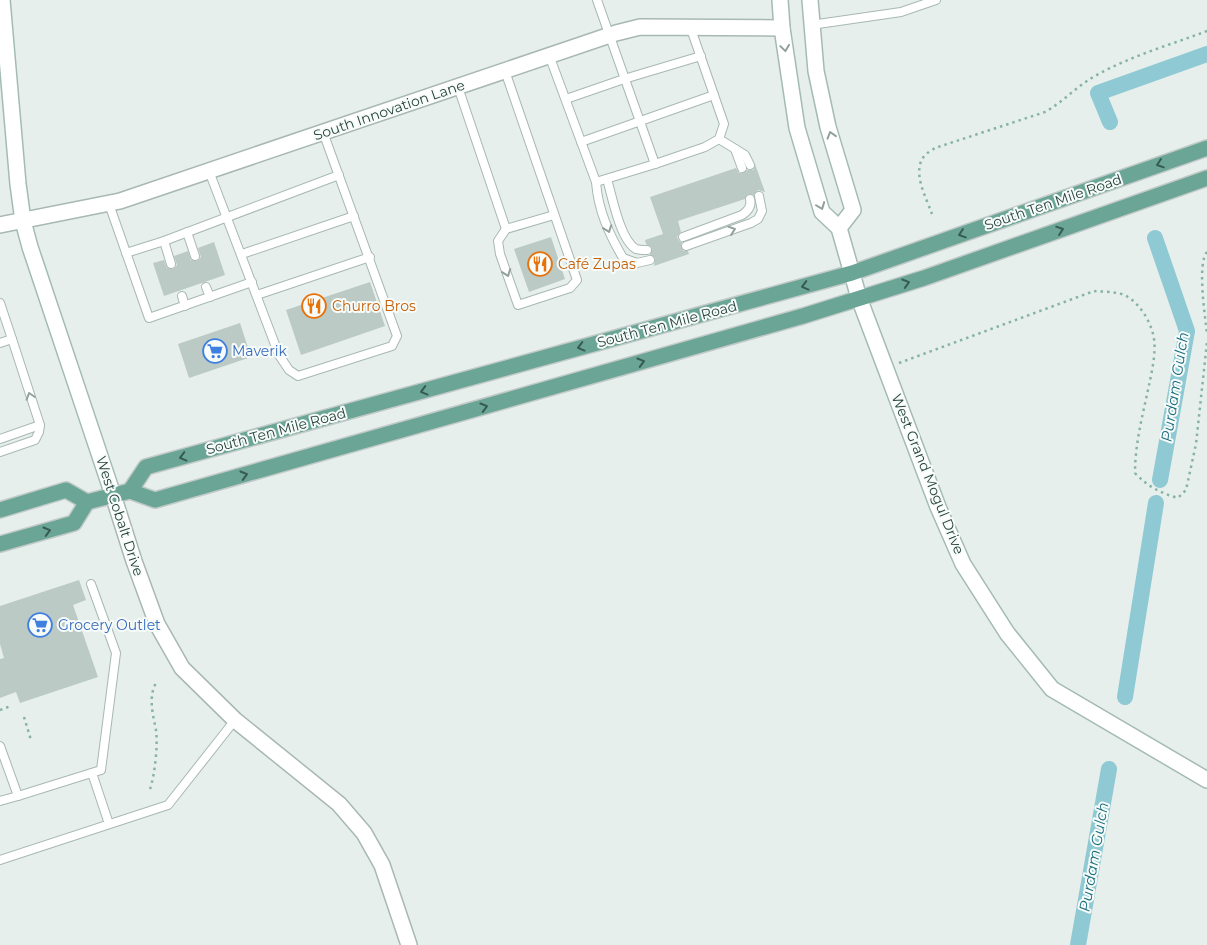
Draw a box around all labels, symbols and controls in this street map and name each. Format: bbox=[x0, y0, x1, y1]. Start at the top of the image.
one-way arrow bbox=[779, 44, 789, 53]
street label: South Innovation Lane bbox=[311, 76, 467, 144]
one-way arrow bbox=[827, 132, 837, 140]
one-way arrow bbox=[1157, 158, 1165, 168]
street label: South Ten Mile Road bbox=[982, 170, 1124, 234]
one-way arrow bbox=[815, 201, 825, 210]
one-way arrow bbox=[602, 224, 612, 233]
one-way arrow bbox=[728, 226, 736, 236]
one-way arrow bbox=[1055, 226, 1063, 236]
one-way arrow bbox=[958, 228, 967, 238]
restaurant icon: Café Zupas bbox=[527, 251, 553, 277]
place label: Café Zupas bbox=[558, 255, 636, 273]
one-way arrow bbox=[501, 269, 511, 277]
one-way arrow bbox=[901, 279, 910, 289]
one-way arrow bbox=[801, 280, 809, 290]
restaurant icon: Churro Bros bbox=[301, 293, 327, 319]
place label: Churro Bros bbox=[332, 297, 416, 315]
street label: South Ten Mile Road bbox=[595, 297, 739, 351]
water label: Purdam Gulch bbox=[1156, 331, 1193, 443]
supermarket icon: Maverik bbox=[202, 338, 228, 364]
place label: Maverik bbox=[232, 342, 288, 360]
one-way arrow bbox=[577, 342, 585, 352]
one-way arrow bbox=[636, 357, 645, 368]
one-way arrow bbox=[420, 385, 428, 395]
street label: West Grand Mogul Drive bbox=[888, 391, 968, 557]
one-way arrow bbox=[26, 392, 36, 400]
one-way arrow bbox=[480, 402, 488, 412]
street label: South Ten Mile Road bbox=[204, 404, 348, 458]
one-way arrow bbox=[179, 451, 187, 461]
street label: West Cobalt Drive bbox=[92, 454, 148, 578]
one-way arrow bbox=[239, 470, 248, 480]
one-way arrow bbox=[42, 526, 50, 536]
supermarket icon: Grocery Outlet bbox=[27, 612, 53, 638]
place label: Grocery Outlet bbox=[58, 616, 161, 634]
water label: Purdam Gulch bbox=[1075, 801, 1113, 913]

